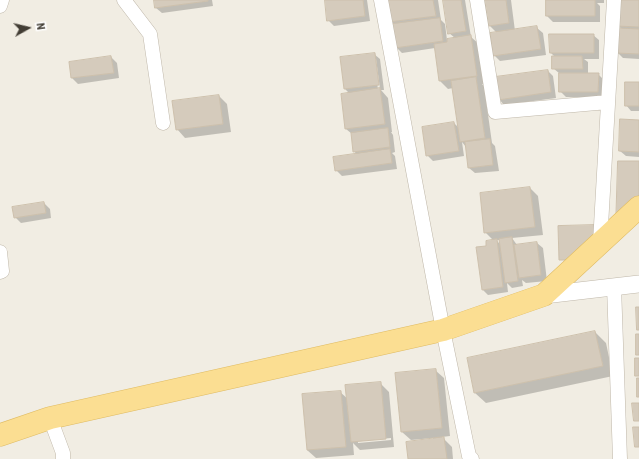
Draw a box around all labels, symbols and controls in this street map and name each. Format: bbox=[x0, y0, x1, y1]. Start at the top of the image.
north arrow bbox=[8, 8, 48, 48]
text: N bbox=[33, 22, 47, 31]

